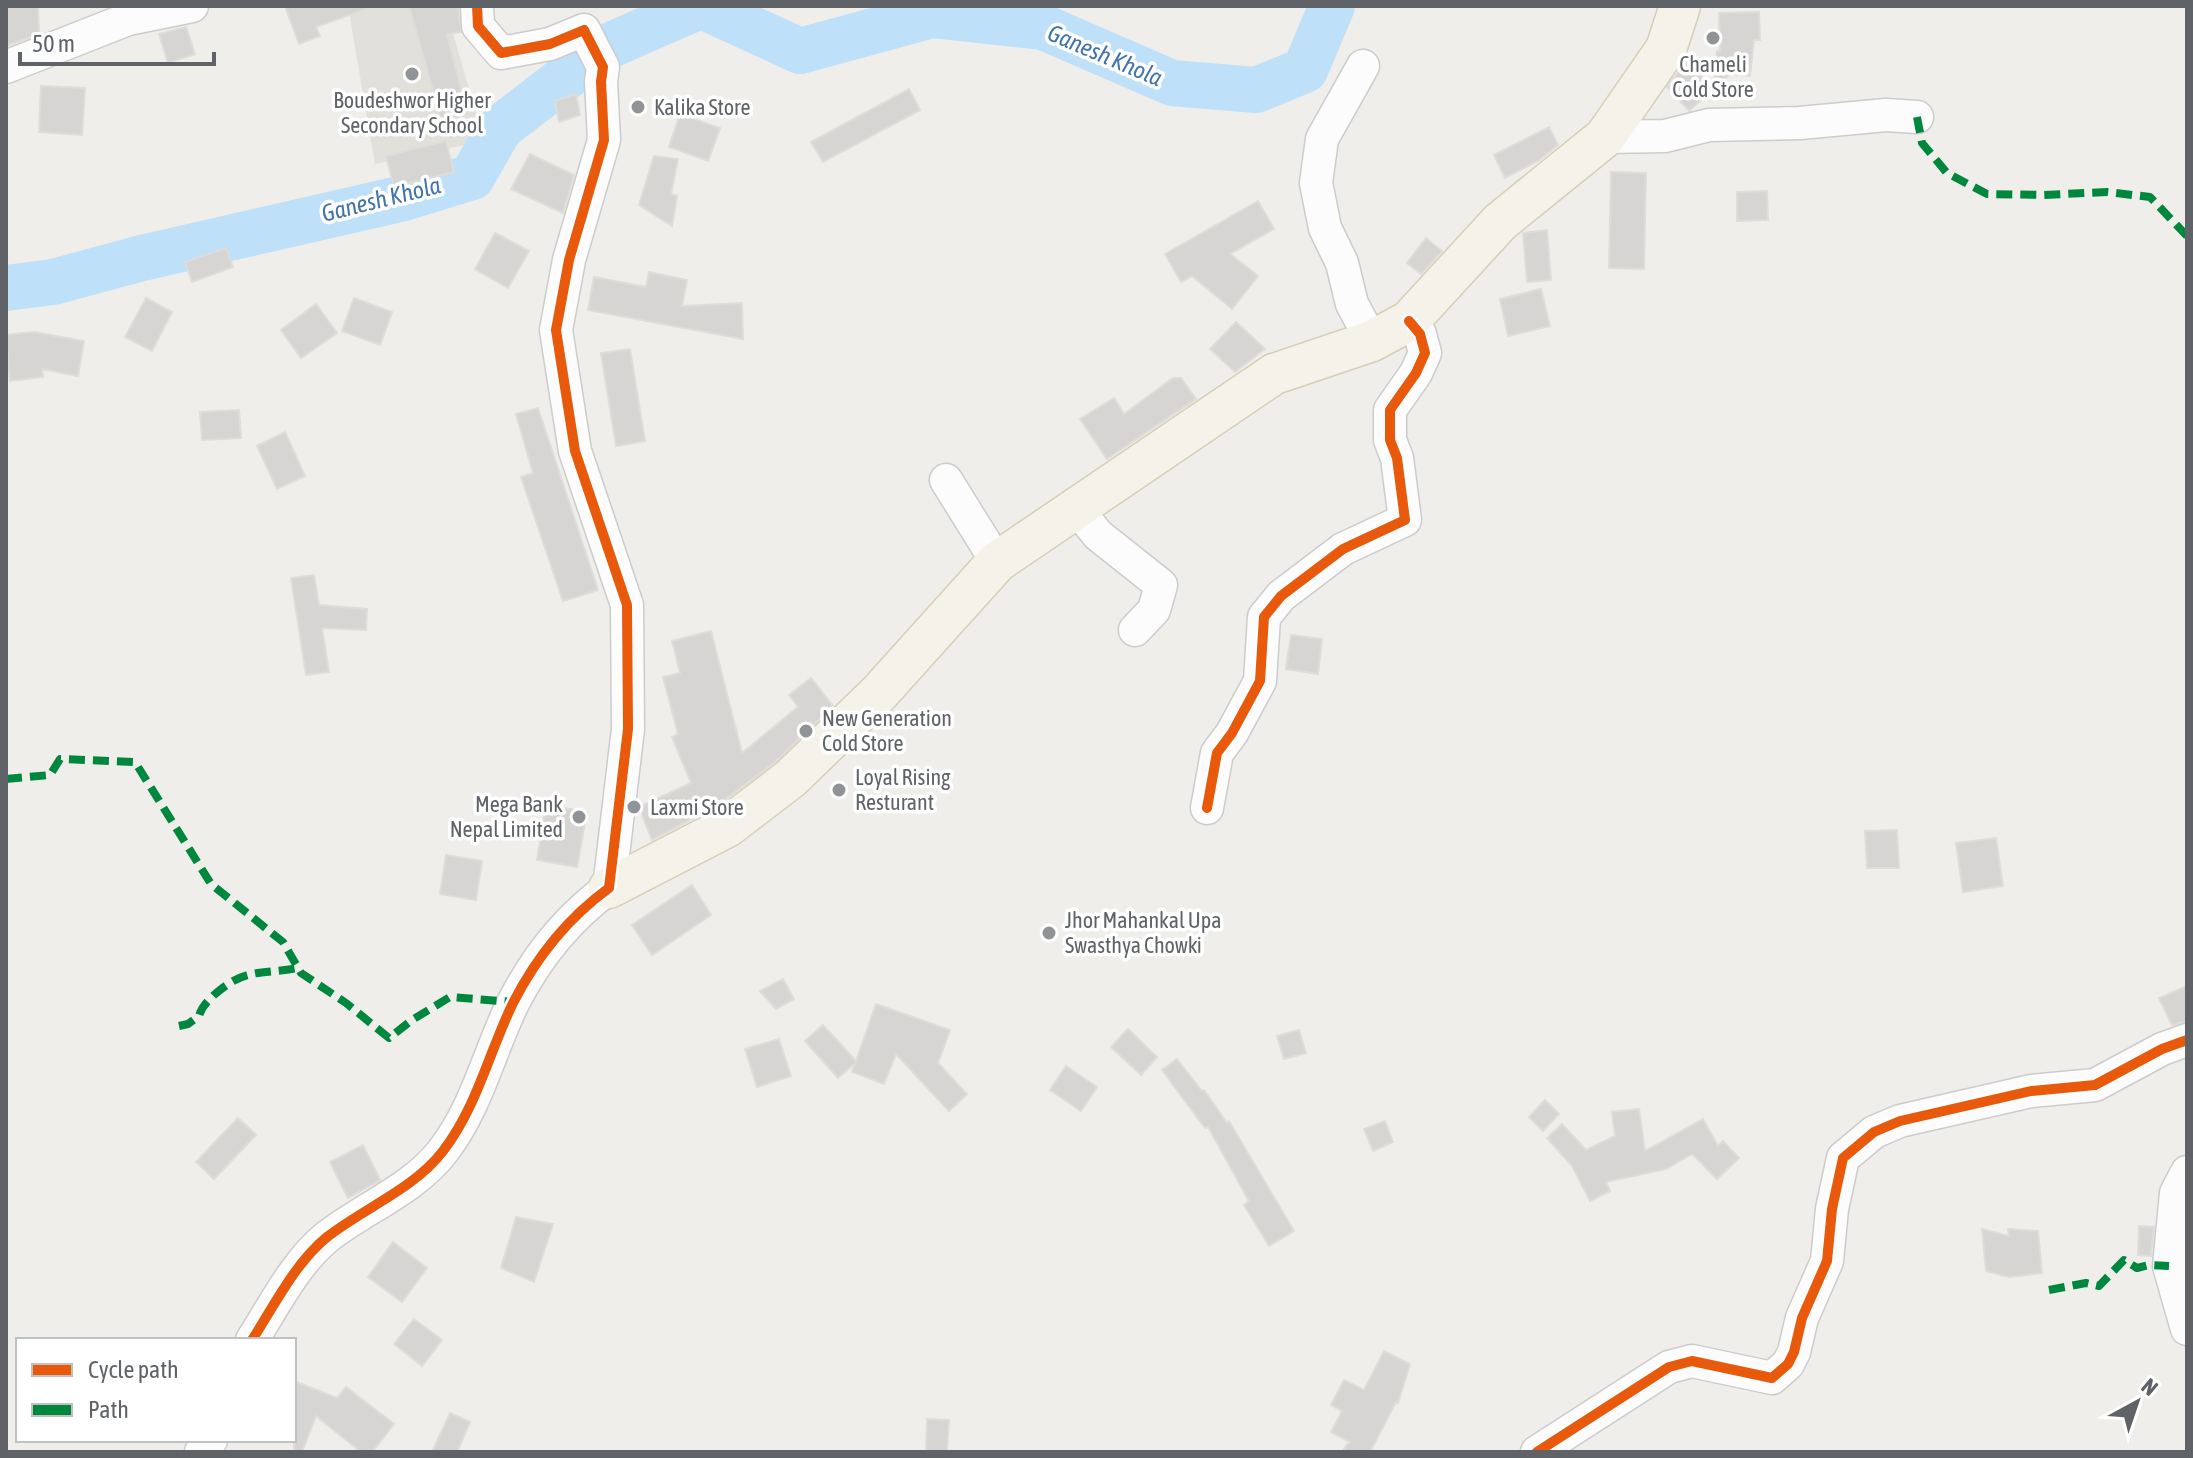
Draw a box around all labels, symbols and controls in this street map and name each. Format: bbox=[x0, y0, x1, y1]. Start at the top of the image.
scale bar bbox=[20, 16, 214, 66]
water label: Ganesh Khola bbox=[1044, 19, 1166, 91]
marker: Chameli Cold Store bbox=[1704, 29, 1722, 47]
text: 50 m bbox=[32, 30, 75, 57]
place label: Chameli Cold Store bbox=[1672, 51, 1754, 102]
marker: Boudeshwor Higher Secondary School bbox=[403, 65, 421, 83]
place label: Boudeshwor Higher Secondary School bbox=[333, 87, 491, 138]
place label: Kalika Store bbox=[654, 94, 751, 120]
marker: Kalika Store bbox=[629, 98, 647, 116]
water label: Ganesh Khola bbox=[319, 171, 443, 227]
place label: New Generation Cold Store bbox=[822, 705, 952, 756]
marker: New Generation Cold Store bbox=[797, 722, 815, 740]
place label: Loyal Rising Resturant bbox=[855, 764, 951, 815]
marker: Loyal Rising Resturant bbox=[830, 781, 848, 799]
place label: Mega Bank Nepal Limited bbox=[450, 791, 563, 842]
place label: Laxmi Store bbox=[650, 794, 744, 820]
marker: Laxmi Store bbox=[625, 798, 643, 816]
marker: Mega Bank Nepal Limited bbox=[570, 808, 588, 826]
place label: Jhor Mahankal Upa Swasthya Chowki bbox=[1065, 907, 1222, 958]
marker: Jhor Mahankal Upa Swasthya Chowki bbox=[1040, 924, 1058, 942]
legend bbox=[16, 1338, 296, 1442]
text: Cycle path bbox=[88, 1356, 179, 1383]
north arrow bbox=[2097, 1362, 2177, 1442]
text: N bbox=[2137, 1373, 2163, 1401]
text: Path bbox=[88, 1396, 129, 1423]

